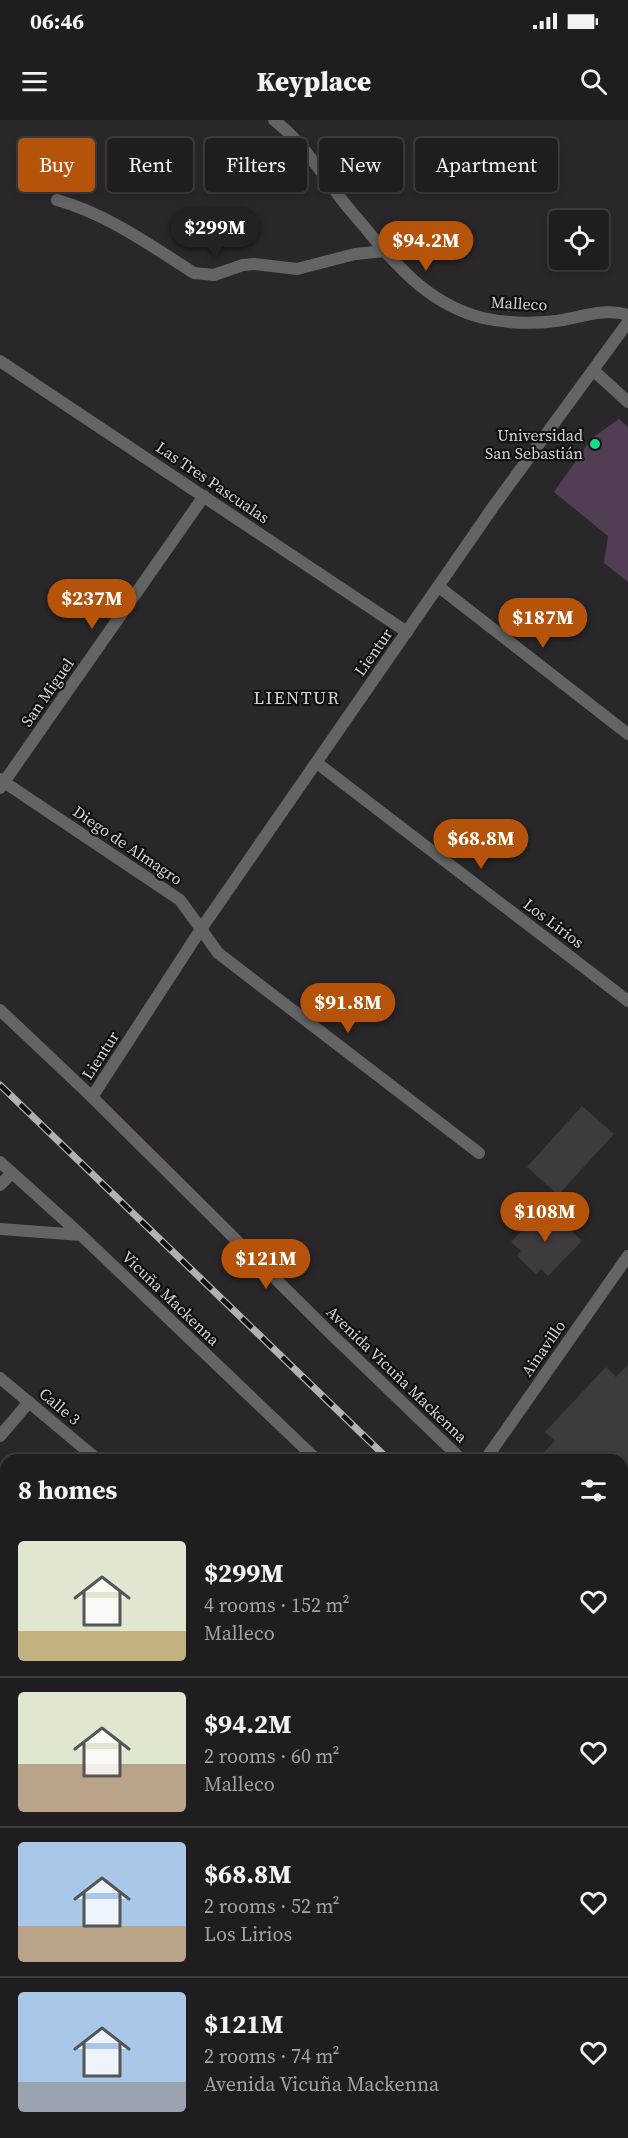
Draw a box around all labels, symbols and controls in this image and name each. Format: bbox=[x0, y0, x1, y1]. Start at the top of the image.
text: 06:46 bbox=[30, 6, 84, 36]
text: Keyplace bbox=[257, 63, 371, 100]
icon: menu bbox=[18, 65, 51, 98]
icon: search bbox=[577, 65, 610, 98]
chip: Buy bbox=[18, 138, 95, 192]
chip: Rent bbox=[107, 138, 193, 192]
chip: Filters bbox=[205, 138, 307, 192]
chip: New bbox=[319, 138, 403, 192]
chip: Apartment bbox=[415, 138, 558, 192]
pin: $299M bbox=[173, 208, 257, 259]
map controls bbox=[549, 210, 609, 270]
button: locate bbox=[549, 210, 609, 270]
text: $299M bbox=[184, 213, 246, 241]
pin: $94.2M bbox=[377, 221, 475, 272]
text: $94.2M bbox=[392, 226, 460, 254]
street label: Malleco bbox=[490, 291, 548, 315]
place label: Universidad San Sebastián bbox=[485, 424, 583, 464]
street label: Las Tres Pascualas bbox=[152, 436, 274, 528]
marker: Universidad San Sebastián bbox=[588, 437, 602, 451]
pin: $237M bbox=[50, 579, 134, 630]
text: $237M bbox=[61, 584, 123, 612]
pin: $187M bbox=[501, 598, 585, 649]
text: $187M bbox=[512, 603, 574, 631]
street label: Lientur bbox=[349, 624, 397, 680]
street label: San Miguel bbox=[15, 653, 79, 731]
district label: LIENTUR bbox=[254, 685, 340, 710]
street label: Diego de Almagro bbox=[69, 800, 187, 890]
pin: $68.8M bbox=[432, 819, 530, 870]
text: $68.8M bbox=[447, 824, 515, 852]
street label: Los Lirios bbox=[519, 893, 589, 953]
pin: $91.8M bbox=[299, 983, 397, 1034]
text: $91.8M bbox=[314, 988, 382, 1016]
street label: Lientur bbox=[76, 1026, 124, 1083]
pin: $108M bbox=[503, 1192, 587, 1243]
text: $108M bbox=[514, 1197, 576, 1225]
pin: $121M bbox=[224, 1239, 308, 1290]
text: $121M bbox=[235, 1244, 297, 1272]
street label: Vicuña Mackenna bbox=[117, 1246, 225, 1351]
street label: Avenida Vicuña Mackenna bbox=[322, 1301, 473, 1448]
street label: Ainavillo bbox=[516, 1315, 571, 1381]
street label: Calle 3 bbox=[35, 1382, 85, 1430]
text: 8 homes bbox=[18, 1472, 117, 1508]
icon: filters bbox=[577, 1474, 610, 1507]
text: $299M bbox=[204, 1555, 284, 1591]
icon: home bbox=[66, 1565, 138, 1637]
icon: heart bbox=[577, 1585, 610, 1618]
text: 4 rooms · 152 m² bbox=[204, 1591, 350, 1619]
text: Malleco bbox=[204, 1619, 275, 1647]
text: $94.2M bbox=[204, 1706, 291, 1742]
icon: home bbox=[66, 1716, 138, 1788]
icon: heart bbox=[577, 1736, 610, 1769]
text: 2 rooms · 60 m² bbox=[204, 1742, 340, 1770]
text: Malleco bbox=[204, 1770, 275, 1798]
text: $68.8M bbox=[204, 1856, 291, 1892]
icon: home bbox=[66, 1866, 138, 1938]
icon: heart bbox=[577, 1886, 610, 1919]
text: 2 rooms · 52 m² bbox=[204, 1892, 340, 1920]
text: Los Lirios bbox=[204, 1920, 292, 1948]
text: $121M bbox=[204, 2006, 284, 2042]
icon: home bbox=[66, 2016, 138, 2088]
icon: heart bbox=[577, 2036, 610, 2069]
text: 2 rooms · 74 m² bbox=[204, 2042, 340, 2070]
text: Avenida Vicuña Mackenna bbox=[204, 2070, 439, 2098]

